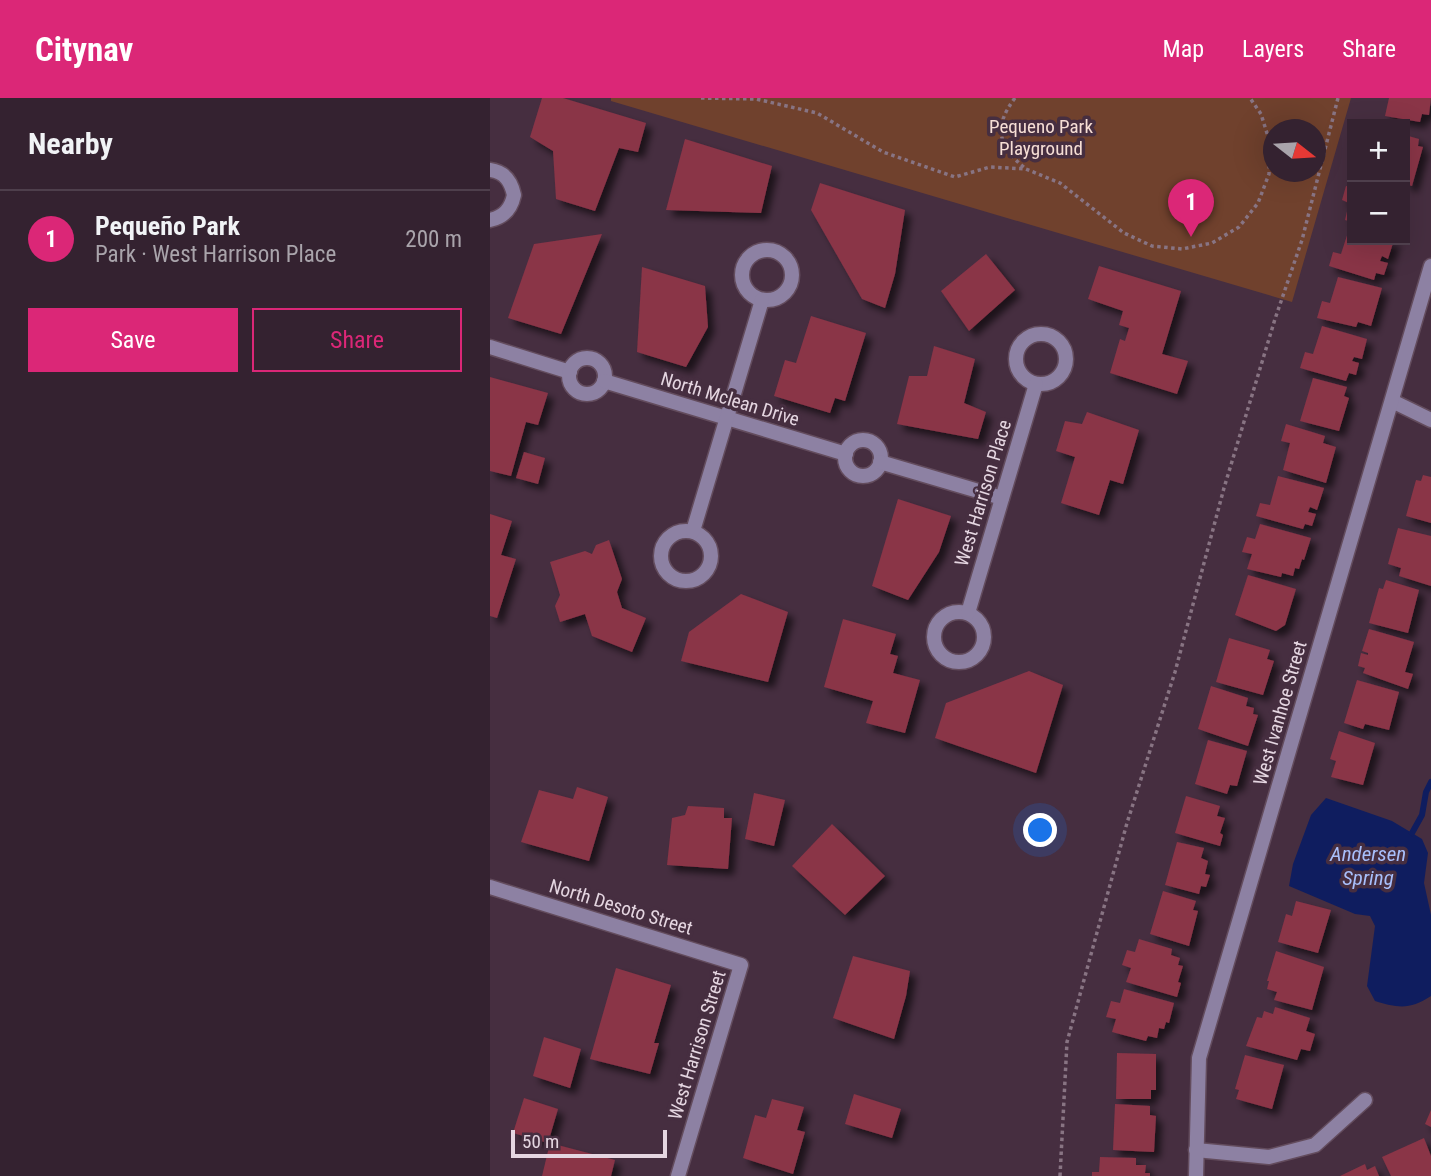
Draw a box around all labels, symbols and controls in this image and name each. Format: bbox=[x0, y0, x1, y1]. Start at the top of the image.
text: Citynav bbox=[35, 30, 133, 69]
text: Map bbox=[1163, 35, 1204, 63]
text: Layers bbox=[1242, 35, 1304, 63]
text: Share bbox=[1342, 35, 1396, 63]
park label: Pequeno Park Playground bbox=[989, 115, 1093, 160]
north arrow bbox=[1263, 119, 1326, 182]
map controls bbox=[1347, 119, 1410, 245]
button: + bbox=[1347, 119, 1410, 182]
text: Nearby bbox=[28, 126, 113, 161]
pin: 1 bbox=[1168, 179, 1214, 237]
button: − bbox=[1347, 182, 1410, 245]
text: Pequeño Park bbox=[95, 211, 240, 241]
text: 1 bbox=[45, 226, 57, 253]
text: 200 m bbox=[405, 226, 462, 253]
text: Park · West Harrison Place bbox=[95, 241, 336, 268]
button: Save bbox=[28, 308, 238, 372]
button: Share bbox=[252, 308, 462, 372]
street label: North Mclean Drive bbox=[658, 367, 802, 431]
street label: West Harrison Place bbox=[950, 417, 1016, 569]
street label: West Ivanhoe Street bbox=[1248, 638, 1312, 788]
your location bbox=[1023, 813, 1057, 847]
water label: Andersen Spring bbox=[1329, 842, 1406, 890]
street label: North Desoto Street bbox=[547, 874, 695, 940]
street label: West Harrison Street bbox=[663, 968, 731, 1122]
scale bar bbox=[511, 1127, 667, 1159]
text: 50 m bbox=[522, 1130, 559, 1153]

